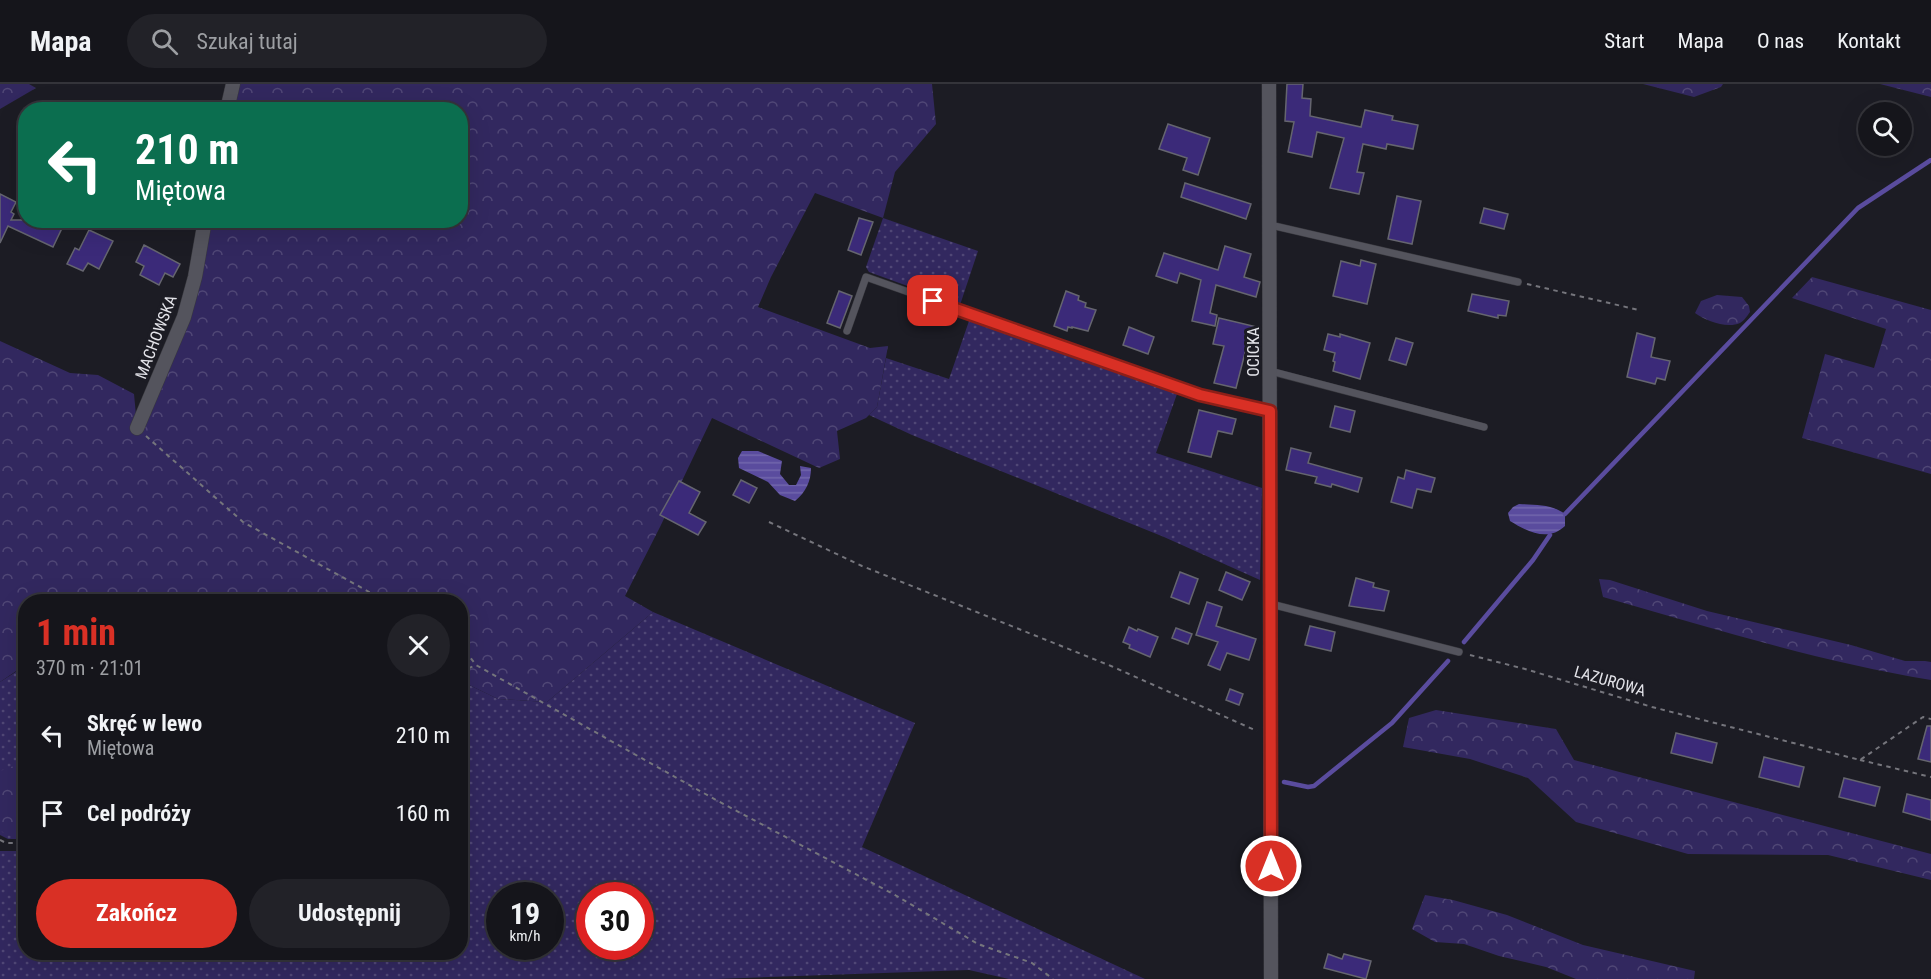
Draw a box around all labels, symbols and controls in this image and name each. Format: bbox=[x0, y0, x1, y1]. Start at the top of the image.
search box bbox=[127, 14, 547, 68]
text: Mapa bbox=[30, 25, 91, 58]
icon: search bbox=[148, 25, 181, 58]
text: Szukaj tutaj bbox=[196, 29, 298, 54]
text: Start bbox=[1604, 29, 1645, 53]
text: Mapa bbox=[1678, 29, 1724, 53]
text: O nas bbox=[1757, 29, 1804, 53]
text: Kontakt bbox=[1837, 29, 1901, 53]
map controls bbox=[1858, 102, 1912, 156]
button: search bbox=[1858, 102, 1912, 156]
text: 210 m bbox=[135, 125, 240, 174]
icon: left bbox=[36, 126, 114, 204]
text: Miętowa bbox=[135, 175, 226, 207]
pin bbox=[907, 275, 958, 326]
icon: arrive bbox=[916, 284, 949, 317]
street label: MACHOWSKA bbox=[131, 292, 181, 382]
street label: OCICKA bbox=[1244, 327, 1263, 377]
text: 1 min bbox=[36, 612, 116, 654]
button: close bbox=[387, 614, 450, 677]
text: 370 m · 21:01 bbox=[36, 656, 143, 680]
street label: LAZUROWA bbox=[1572, 662, 1648, 700]
text: Skręć w lewo bbox=[87, 711, 202, 736]
icon: left bbox=[36, 719, 69, 752]
text: 210 m bbox=[396, 723, 450, 748]
text: Miętowa bbox=[87, 736, 154, 760]
icon: arrive bbox=[36, 797, 69, 830]
text: Cel podróży bbox=[87, 801, 191, 826]
text: 160 m bbox=[396, 801, 450, 826]
position arrow bbox=[1239, 834, 1303, 898]
button: Zakończ bbox=[36, 879, 237, 948]
button: Udostępnij bbox=[249, 879, 450, 948]
speed limit sign: 30 bbox=[576, 882, 654, 960]
text: 19 bbox=[510, 896, 540, 931]
text: km/h bbox=[510, 927, 540, 945]

